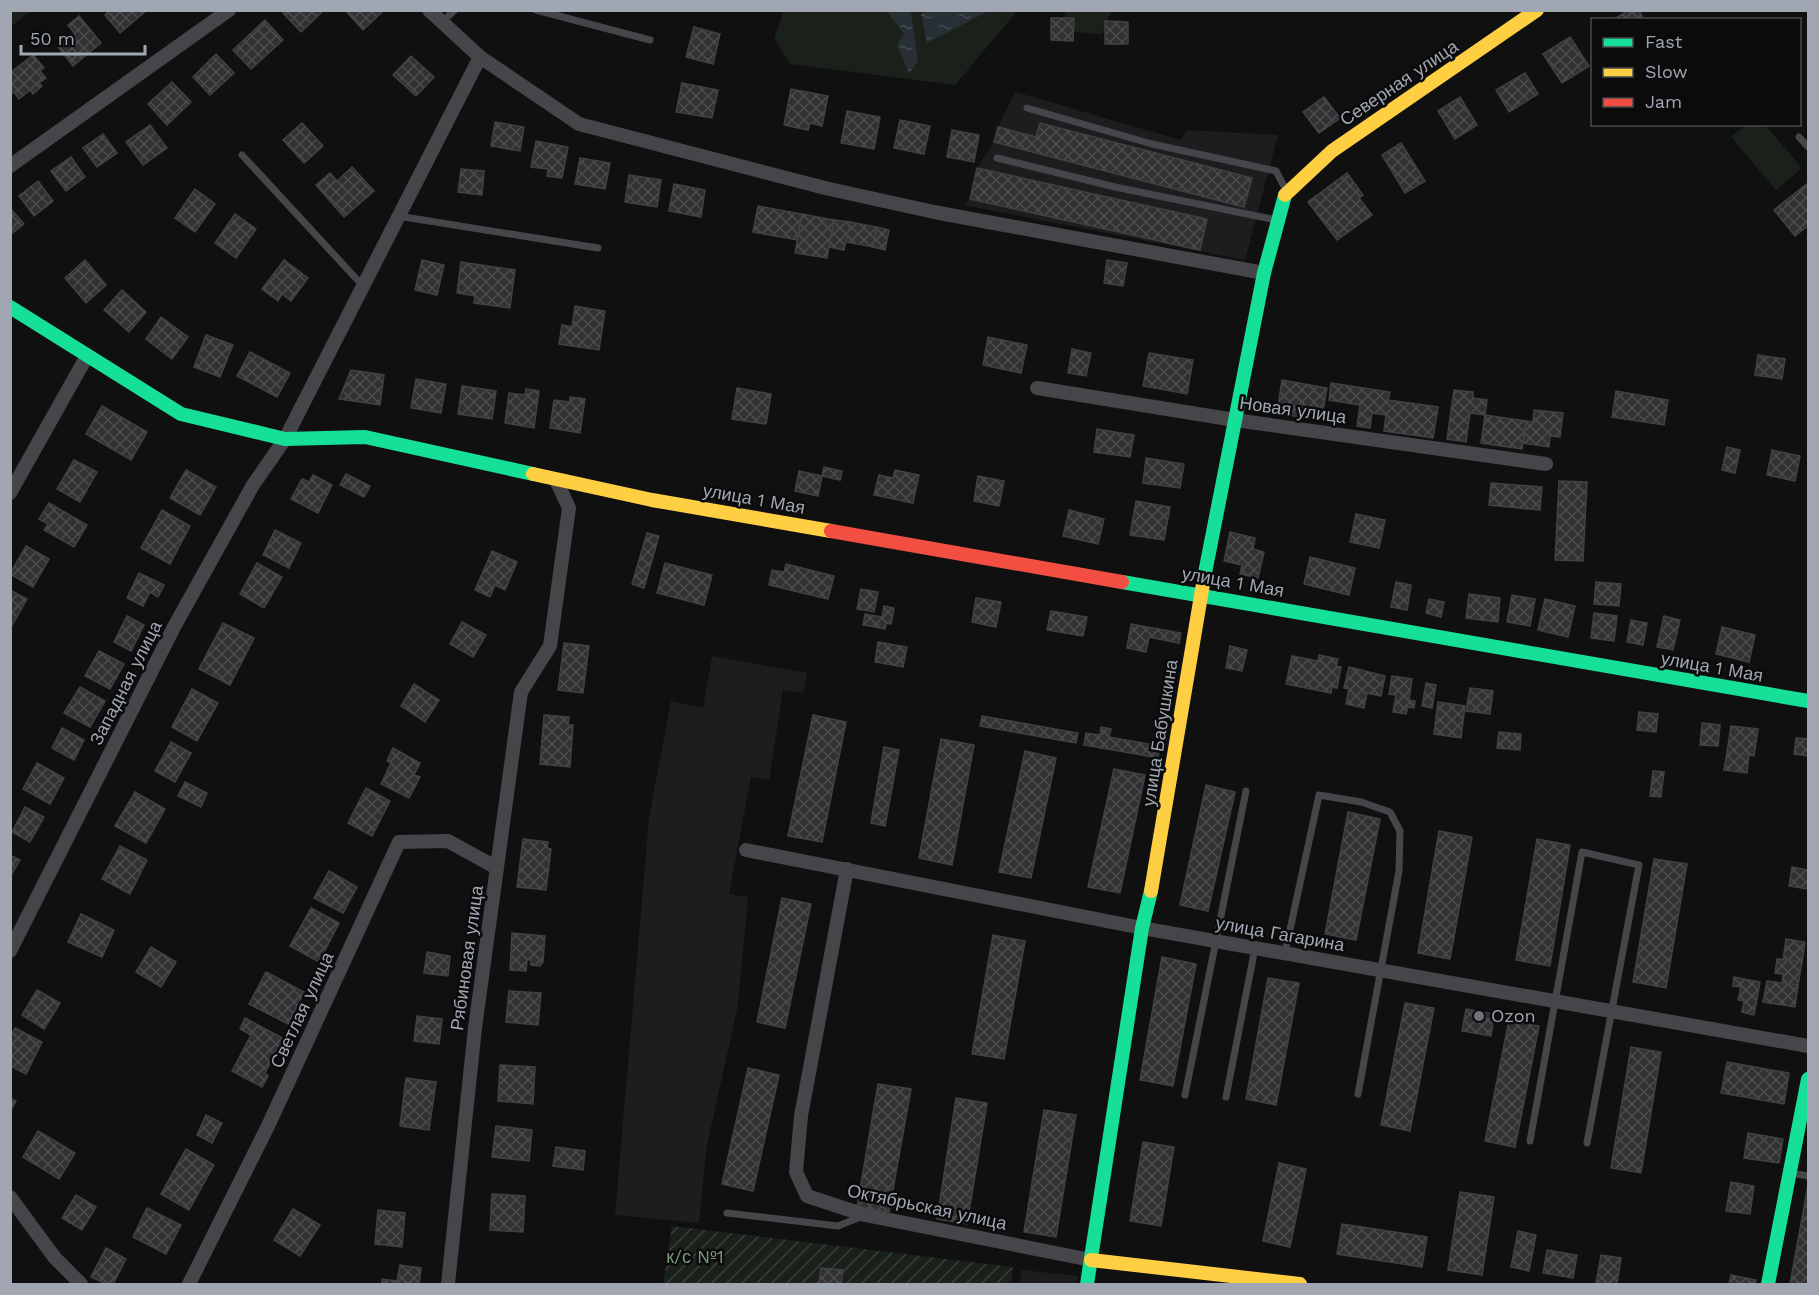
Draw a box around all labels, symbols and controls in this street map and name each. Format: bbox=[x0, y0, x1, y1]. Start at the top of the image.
scale bar bbox=[21, 18, 146, 56]
legend bbox=[1591, 18, 1801, 126]
text: 50 m bbox=[30, 28, 75, 49]
text: Fast bbox=[1645, 31, 1683, 52]
street label: Северная улица bbox=[1336, 35, 1462, 130]
text: Slow bbox=[1645, 61, 1688, 82]
text: Jam bbox=[1645, 91, 1682, 112]
street label: Новая улица bbox=[1238, 392, 1349, 428]
street label: улица 1 Мая bbox=[701, 479, 807, 518]
street label: улица 1 Мая bbox=[1180, 562, 1286, 601]
street label: Западная улица bbox=[85, 616, 166, 748]
street label: улица 1 Мая bbox=[1659, 647, 1765, 686]
street label: улица Бабушкина bbox=[1138, 657, 1182, 808]
street label: Рябиновая улица bbox=[446, 883, 487, 1032]
street label: улица Гагарина bbox=[1214, 912, 1347, 955]
street label: Светлая улица bbox=[266, 948, 338, 1071]
place label: Ozon bbox=[1491, 1005, 1536, 1026]
marker: Ozon bbox=[1472, 1009, 1486, 1023]
street label: Октябрьская улица bbox=[845, 1179, 1010, 1234]
park label: к/с №1 bbox=[666, 1246, 724, 1267]

